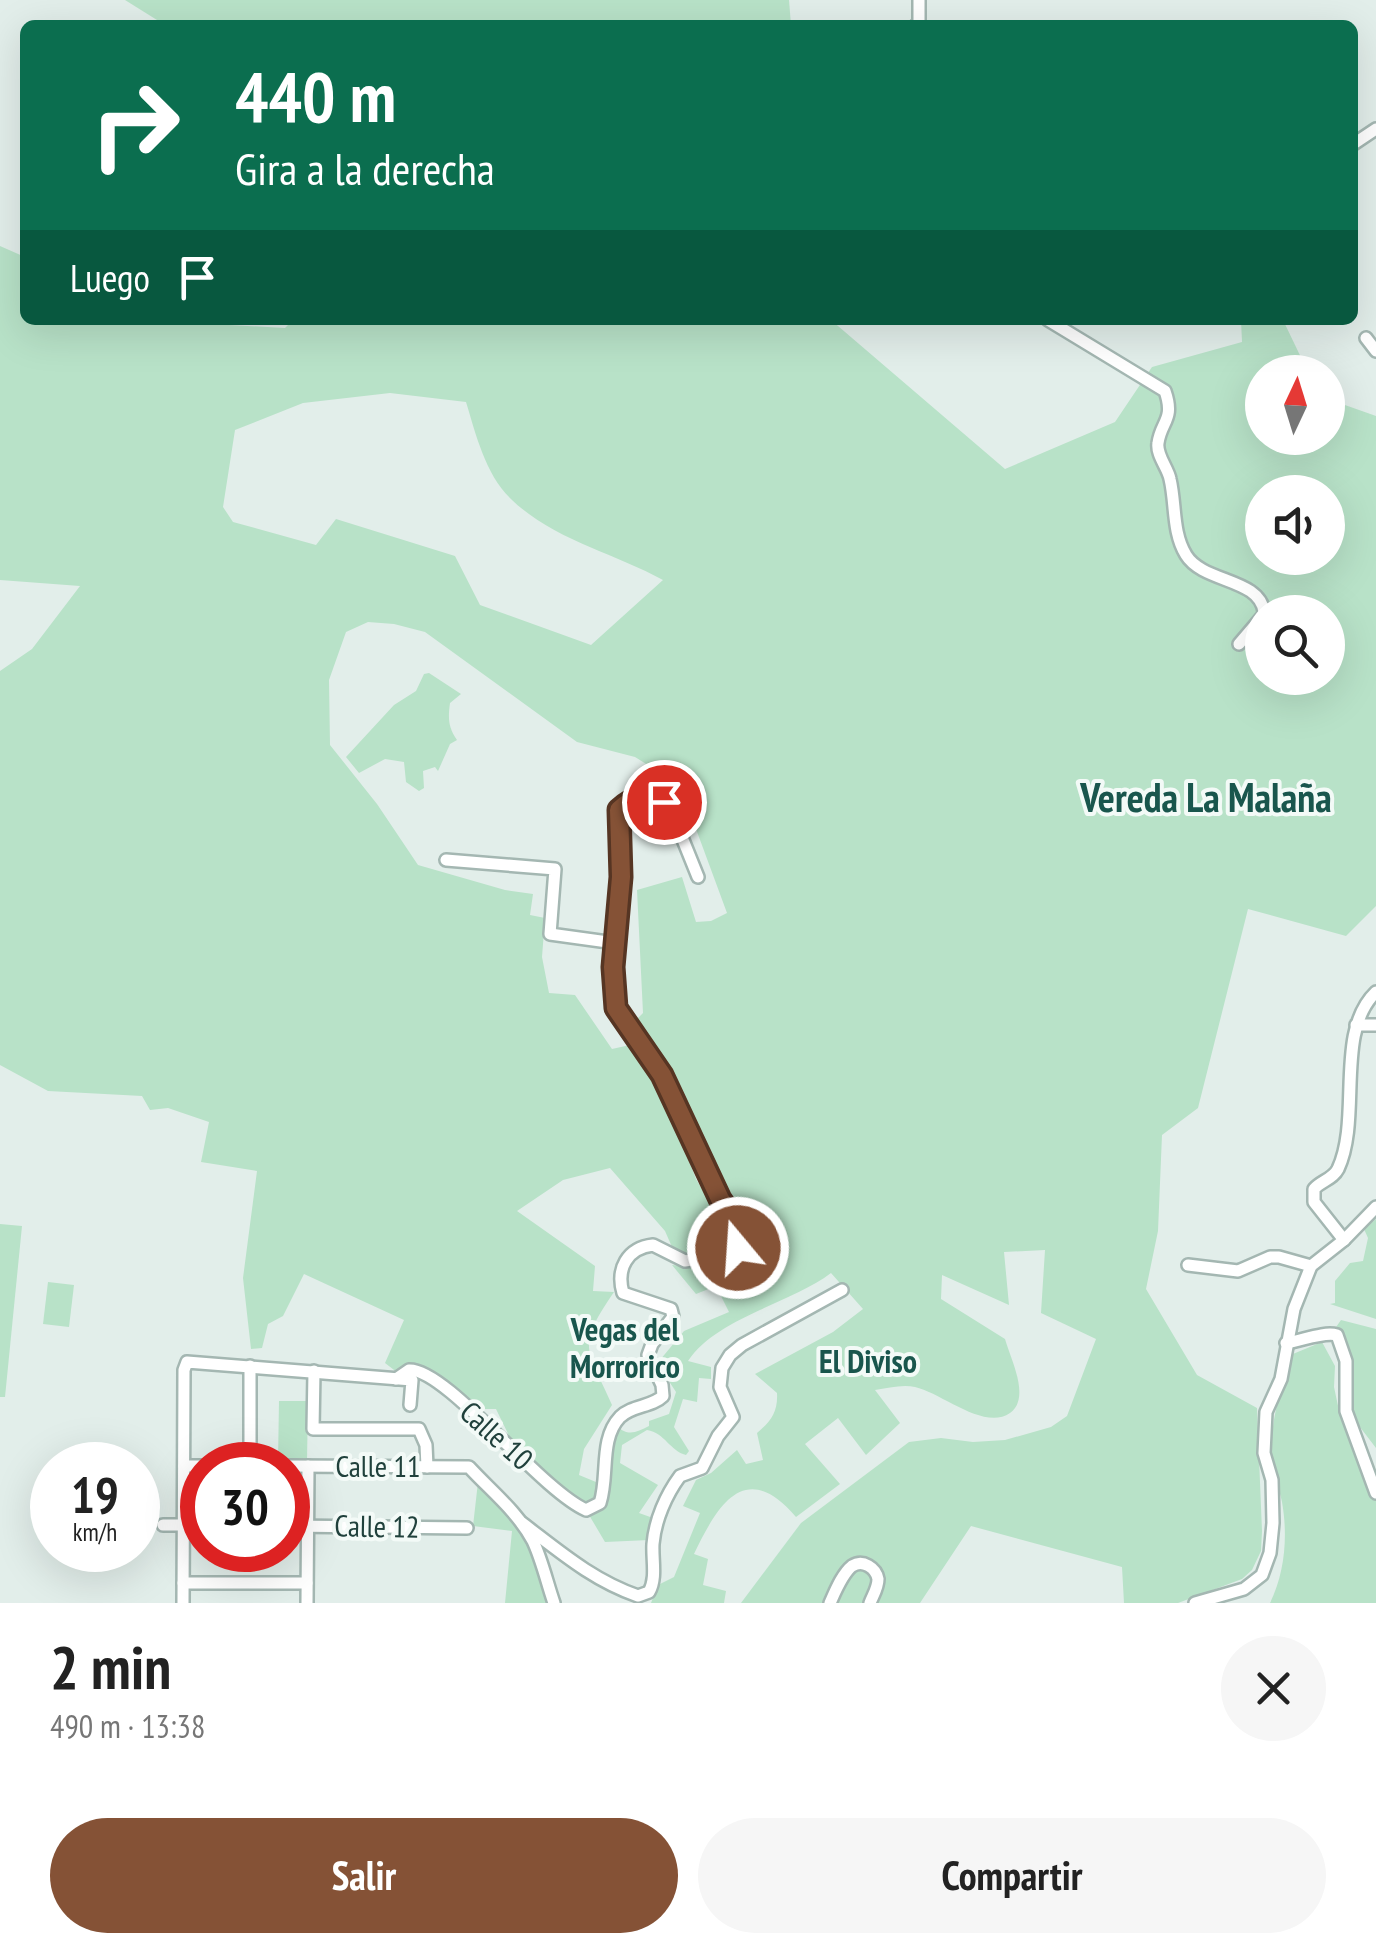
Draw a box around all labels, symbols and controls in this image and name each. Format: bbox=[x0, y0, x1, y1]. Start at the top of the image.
text: 440 m bbox=[235, 51, 396, 141]
icon: right bbox=[70, 60, 200, 190]
text: Gira a la derecha bbox=[235, 139, 495, 197]
icon: arrive bbox=[170, 250, 225, 305]
text: Luego bbox=[70, 253, 150, 302]
north arrow bbox=[1245, 355, 1345, 455]
map controls bbox=[1245, 355, 1345, 695]
button: sound bbox=[1245, 475, 1345, 575]
button: search bbox=[1245, 595, 1345, 695]
pin bbox=[622, 760, 707, 845]
district label: Vereda La Malaña bbox=[1079, 771, 1332, 823]
icon: arrive bbox=[637, 775, 692, 830]
position arrow bbox=[686, 1196, 790, 1300]
district label: Vegas del Morrorico bbox=[570, 1308, 680, 1387]
district label: El Diviso bbox=[819, 1340, 917, 1382]
street label: Calle 10 bbox=[452, 1392, 542, 1478]
speed limit sign: 30 bbox=[180, 1442, 310, 1572]
street label: Calle 11 bbox=[335, 1446, 421, 1485]
text: 19 bbox=[71, 1462, 119, 1527]
street label: Calle 12 bbox=[334, 1505, 420, 1546]
text: km/h bbox=[73, 1516, 117, 1548]
text: 2 min bbox=[50, 1628, 171, 1706]
button: close bbox=[1221, 1636, 1326, 1741]
text: 490 m · 13:38 bbox=[50, 1705, 205, 1747]
button: Salir bbox=[50, 1818, 678, 1933]
button: Compartir bbox=[698, 1818, 1326, 1933]

